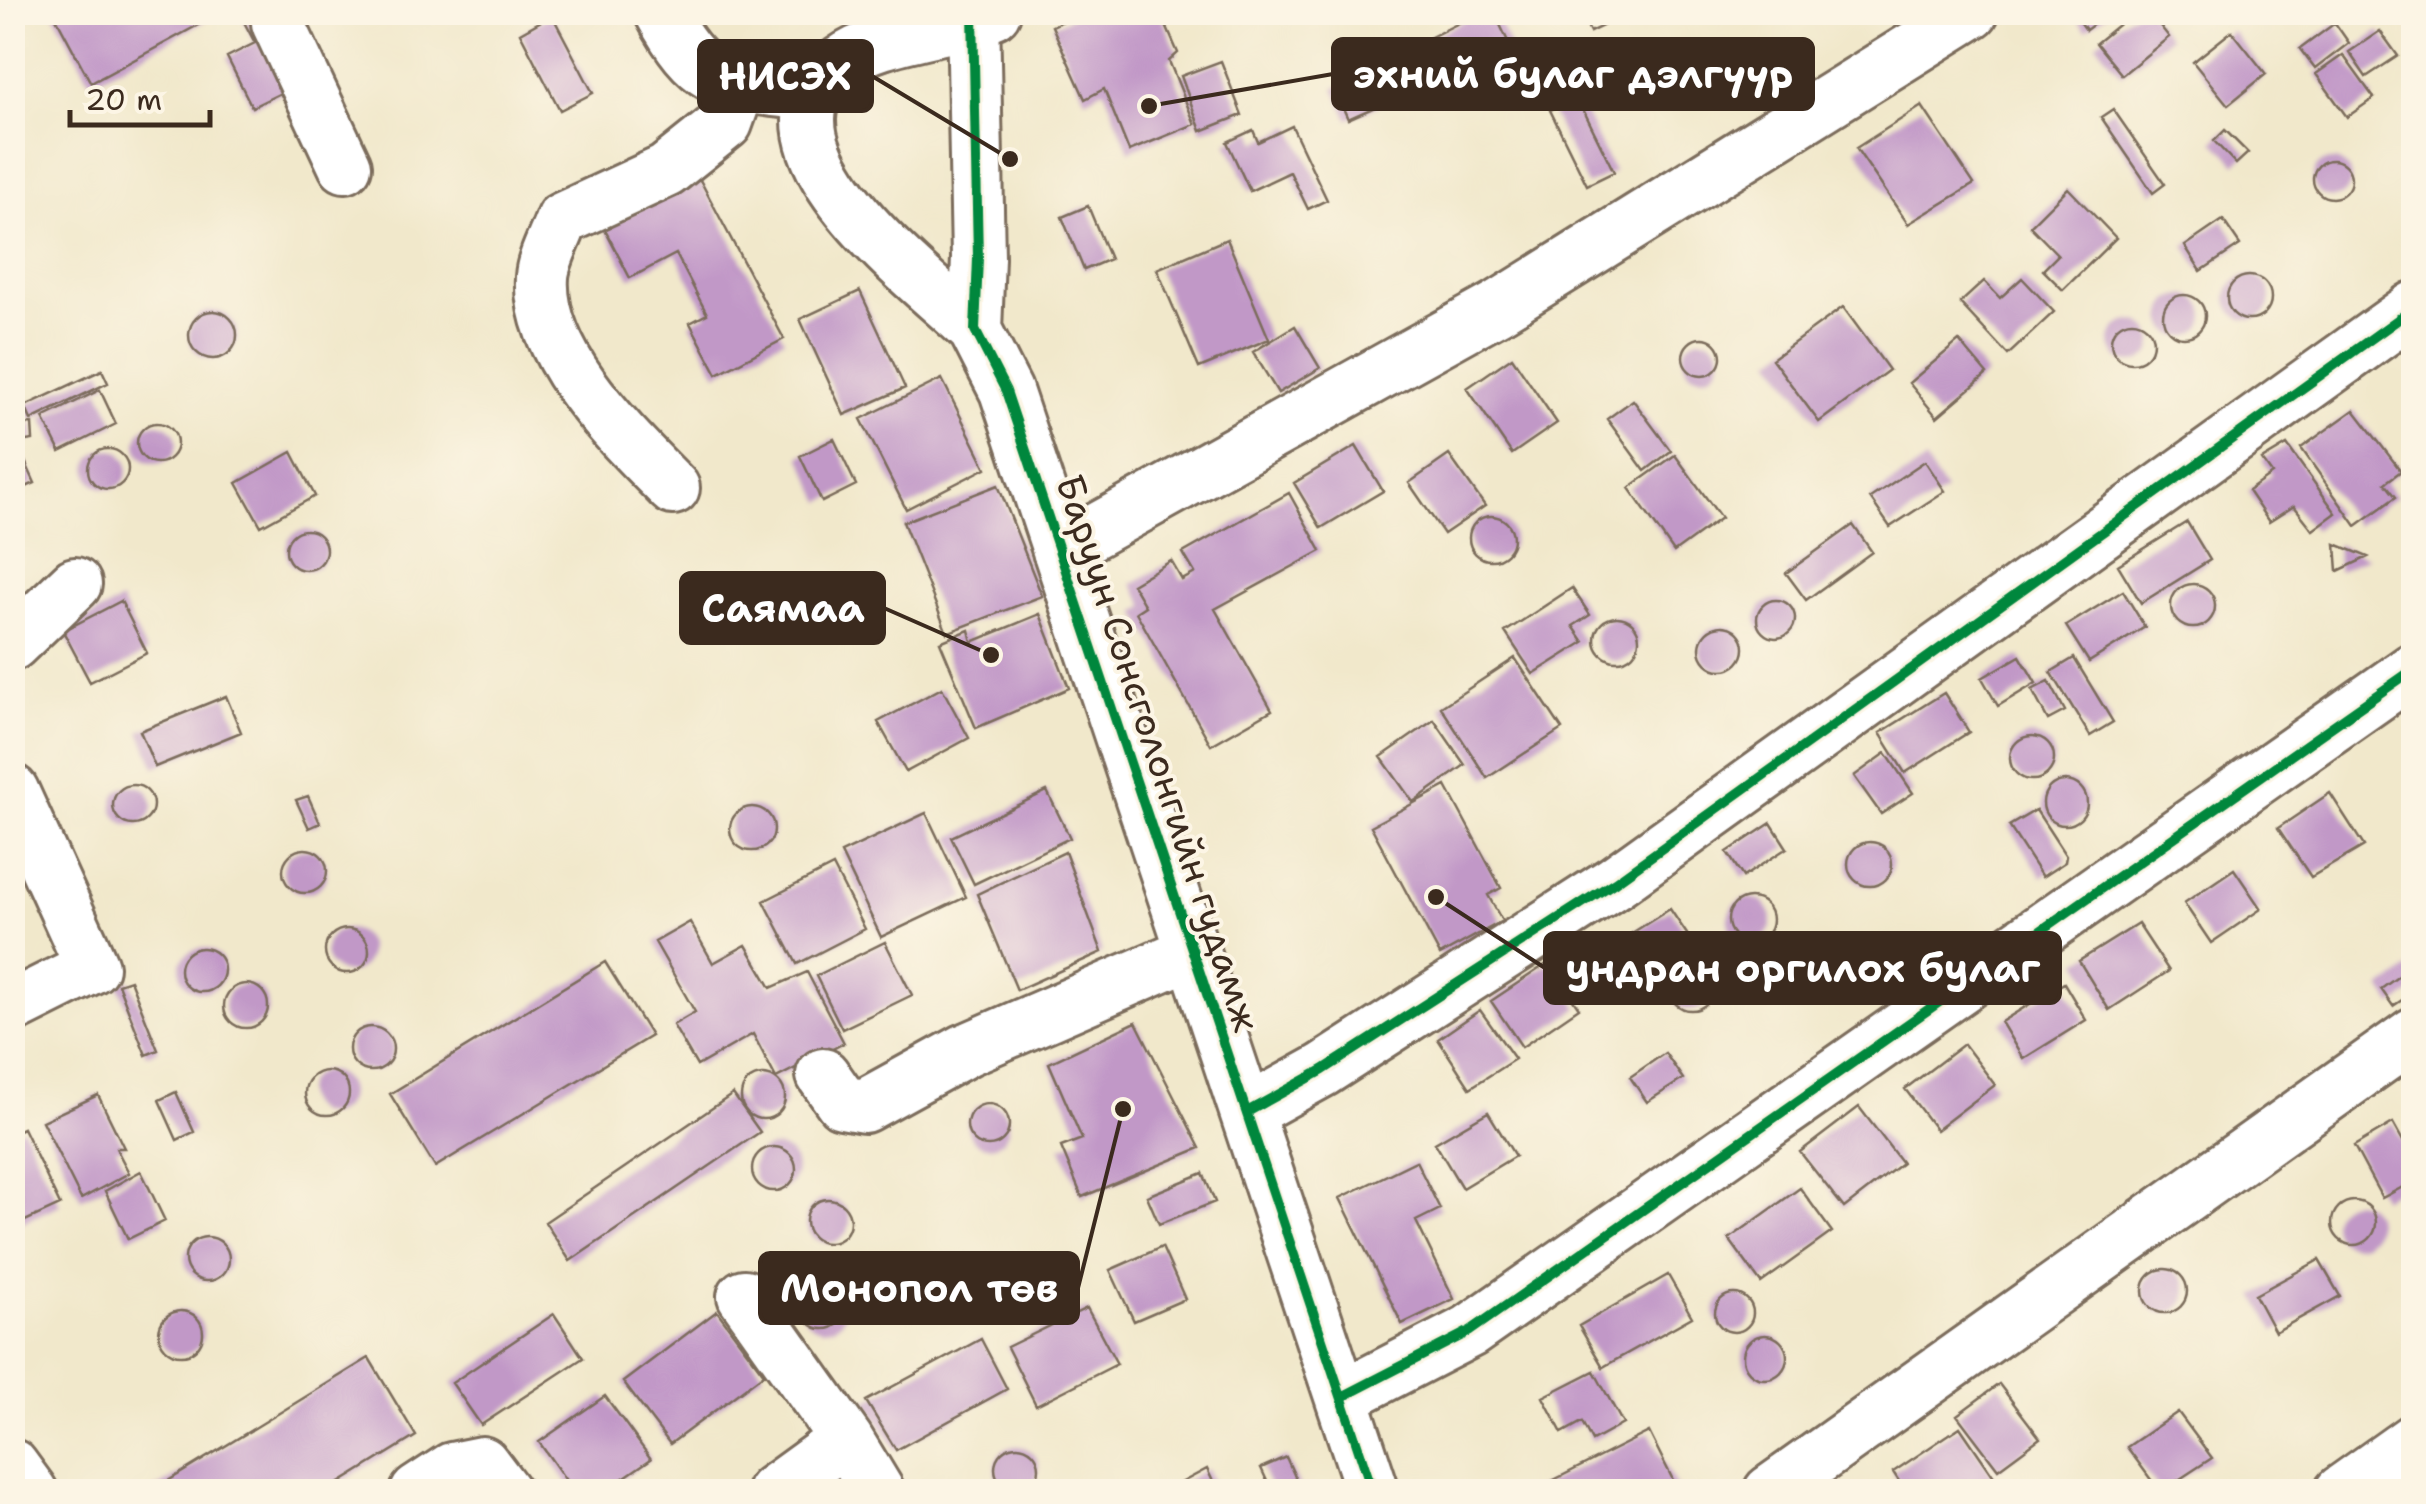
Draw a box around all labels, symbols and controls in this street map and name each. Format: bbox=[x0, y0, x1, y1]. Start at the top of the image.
callout: эхний булаг дэлгүүр bbox=[1333, 39, 1813, 109]
callout: НИСЭХ bbox=[699, 41, 872, 111]
text: эхний булаг дэлгүүр bbox=[1353, 47, 1793, 101]
text: НИСЭХ bbox=[718, 49, 852, 103]
scale bar bbox=[70, 65, 210, 127]
text: 20 m bbox=[85, 79, 162, 120]
street label: Баруун Сонсголонгийн гудамж bbox=[1044, 468, 1273, 1038]
callout: Саямаа bbox=[681, 573, 884, 643]
text: Саямаа bbox=[701, 581, 865, 635]
callout: ундран оргилох булаг bbox=[1545, 933, 2060, 1003]
text: ундран оргилох булаг bbox=[1566, 941, 2041, 995]
callout: Монопол төв bbox=[760, 1253, 1078, 1323]
text: Монопол төв bbox=[780, 1261, 1058, 1315]

